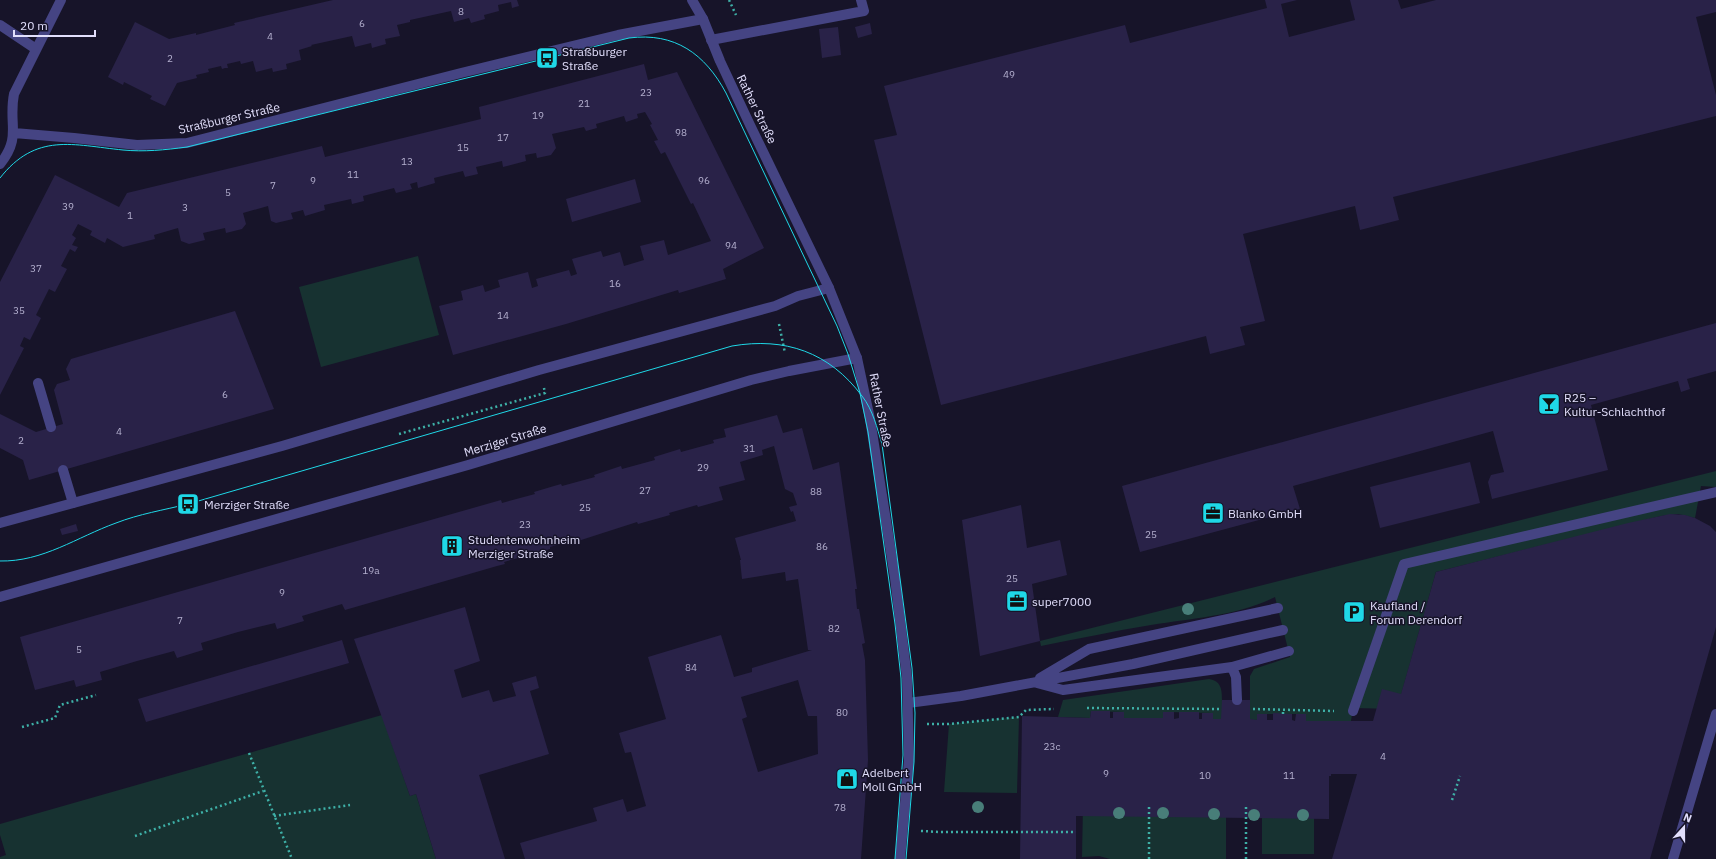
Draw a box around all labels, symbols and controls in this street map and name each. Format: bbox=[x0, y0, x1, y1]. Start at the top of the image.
house number: 8 bbox=[458, 5, 464, 18]
scale bar bbox=[14, 12, 95, 38]
house number: 6 bbox=[359, 17, 365, 30]
text: 20 m bbox=[20, 18, 48, 33]
house number: 4 bbox=[267, 30, 273, 43]
place label: Straßburger Straße bbox=[562, 44, 627, 73]
bus stop icon: Straßburger Straße bbox=[534, 45, 560, 71]
house number: 2 bbox=[167, 52, 173, 65]
house number: 49 bbox=[1003, 68, 1015, 81]
street label: Rather Straße bbox=[734, 72, 780, 146]
house number: 23 bbox=[640, 86, 652, 99]
house number: 21 bbox=[578, 97, 590, 110]
street label: Straßburger Straße bbox=[177, 99, 282, 137]
house number: 19 bbox=[532, 109, 544, 122]
house number: 98 bbox=[675, 126, 687, 139]
house number: 17 bbox=[497, 131, 509, 144]
house number: 15 bbox=[457, 141, 469, 154]
house number: 13 bbox=[401, 155, 413, 168]
house number: 11 bbox=[347, 168, 359, 181]
house number: 9 bbox=[310, 174, 316, 187]
house number: 96 bbox=[698, 174, 710, 187]
house number: 7 bbox=[270, 179, 276, 192]
house number: 5 bbox=[225, 186, 231, 199]
house number: 39 bbox=[62, 200, 74, 213]
house number: 3 bbox=[182, 201, 188, 214]
house number: 1 bbox=[127, 209, 133, 222]
house number: 94 bbox=[725, 239, 737, 252]
house number: 37 bbox=[30, 262, 42, 275]
house number: 16 bbox=[609, 277, 621, 290]
house number: 35 bbox=[13, 304, 25, 317]
house number: 14 bbox=[497, 309, 509, 322]
street label: Rather Straße bbox=[866, 372, 896, 449]
house number: 6 bbox=[222, 388, 228, 401]
place label: R25 – Kultur‐Schlachthof bbox=[1564, 390, 1665, 419]
bar icon: R25 – Kultur‐Schlachthof bbox=[1536, 391, 1562, 417]
street label: Merziger Straße bbox=[462, 420, 549, 460]
house number: 4 bbox=[116, 425, 122, 438]
house number: 2 bbox=[18, 434, 24, 447]
house number: 31 bbox=[743, 442, 755, 455]
house number: 29 bbox=[697, 461, 709, 474]
house number: 27 bbox=[639, 484, 651, 497]
house number: 88 bbox=[810, 485, 822, 498]
bus stop icon: Merziger Straße bbox=[175, 491, 201, 517]
place label: Merziger Straße bbox=[204, 497, 290, 512]
office icon: Blanko GmbH bbox=[1200, 500, 1226, 526]
house number: 25 bbox=[579, 501, 591, 514]
place label: Blanko GmbH bbox=[1228, 506, 1302, 521]
house number: 23 bbox=[519, 518, 531, 531]
house number: 25 bbox=[1145, 528, 1157, 541]
place label: Studentenwohnheim Merziger Straße bbox=[468, 532, 580, 561]
building icon: Studentenwohnheim Merziger Straße bbox=[439, 533, 465, 559]
house number: 86 bbox=[816, 540, 828, 553]
house number: 19a bbox=[362, 564, 380, 577]
house number: 25 bbox=[1006, 572, 1018, 585]
house number: 9 bbox=[279, 586, 285, 599]
office icon: super7000 bbox=[1004, 588, 1030, 614]
place label: super7000 bbox=[1032, 594, 1091, 609]
place label: Kaufland / Forum Derendorf bbox=[1370, 598, 1462, 627]
parking icon: Kaufland / Forum Derendorf bbox=[1341, 599, 1367, 625]
house number: 7 bbox=[177, 614, 183, 627]
house number: 82 bbox=[828, 622, 840, 635]
house number: 5 bbox=[76, 643, 82, 656]
house number: 84 bbox=[685, 661, 697, 674]
house number: 80 bbox=[836, 706, 848, 719]
house number: 23c bbox=[1043, 740, 1061, 753]
house number: 4 bbox=[1380, 750, 1386, 763]
place label: Adelbert Moll GmbH bbox=[862, 765, 922, 794]
shop icon: Adelbert Moll GmbH bbox=[834, 766, 860, 792]
house number: 9 bbox=[1103, 767, 1109, 780]
house number: 10 bbox=[1199, 769, 1211, 782]
house number: 11 bbox=[1283, 769, 1295, 782]
house number: 78 bbox=[834, 801, 846, 814]
north arrow bbox=[1664, 807, 1704, 847]
text: N bbox=[1681, 810, 1694, 826]

